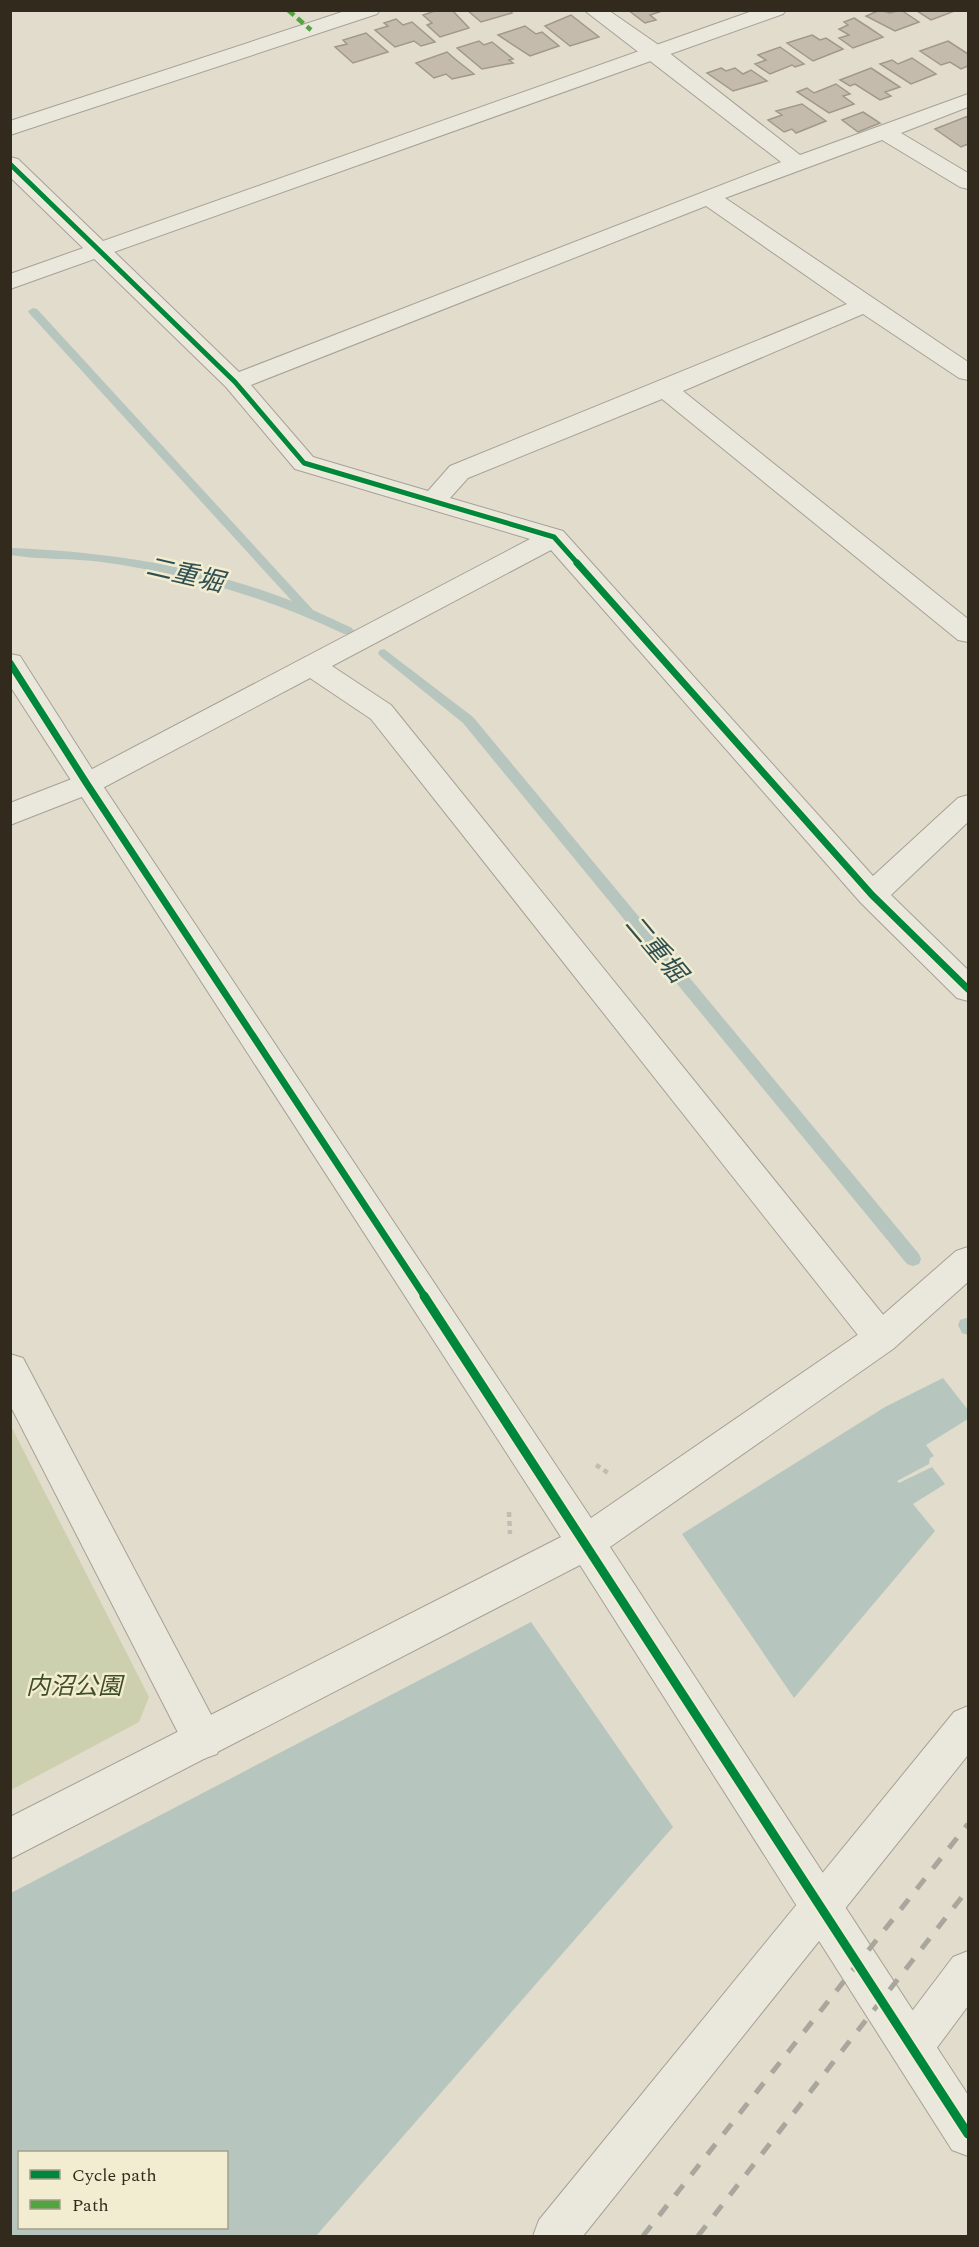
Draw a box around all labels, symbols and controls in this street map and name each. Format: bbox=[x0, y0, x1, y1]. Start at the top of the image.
water label: 二重堀 bbox=[142, 547, 231, 604]
water label: 二重堀 bbox=[615, 906, 698, 994]
park label: 内沼公園 bbox=[26, 1669, 125, 1705]
legend bbox=[18, 2151, 228, 2229]
text: Cycle path bbox=[72, 2162, 157, 2189]
text: Path bbox=[72, 2192, 109, 2219]

